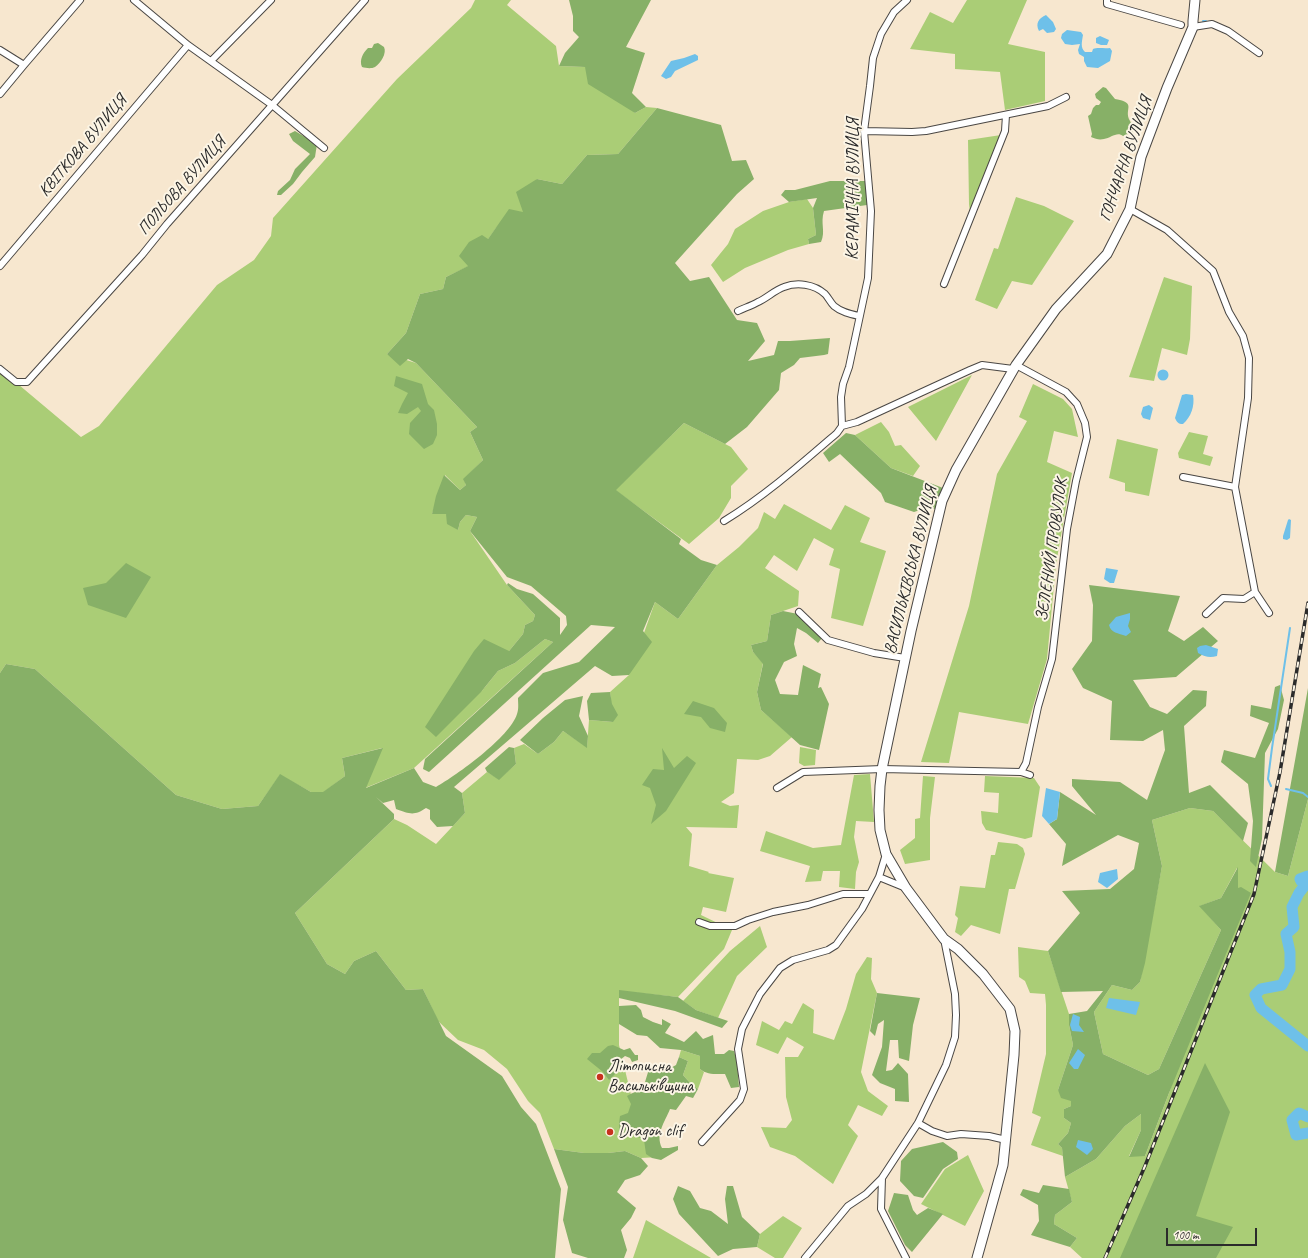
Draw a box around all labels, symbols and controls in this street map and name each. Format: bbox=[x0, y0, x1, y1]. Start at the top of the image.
street label: КВІТКОВА ВУЛИЦЯ bbox=[35, 91, 131, 201]
street label: ГОНЧАРНА ВУЛИЦЯ bbox=[1095, 94, 1157, 224]
street label: КЕРАМІЧНА ВУЛИЦЯ bbox=[844, 118, 864, 260]
street label: ПОЛЬОВА ВУЛИЦЯ bbox=[134, 133, 230, 239]
street label: ЗЕЛЕНИЙ ПРОВУЛОК bbox=[1032, 477, 1072, 623]
street label: ВАСИЛЬКІВСЬКА ВУЛИЦЯ bbox=[880, 484, 942, 656]
place label: Літописна Васильківщина bbox=[608, 1057, 693, 1097]
marker: Літописна Васильківщина bbox=[595, 1072, 605, 1082]
place label: Dragon clif bbox=[618, 1122, 682, 1142]
marker: Dragon clif bbox=[605, 1127, 615, 1137]
scale bar bbox=[1168, 1220, 1259, 1246]
text: 100 m bbox=[1173, 1227, 1199, 1243]

